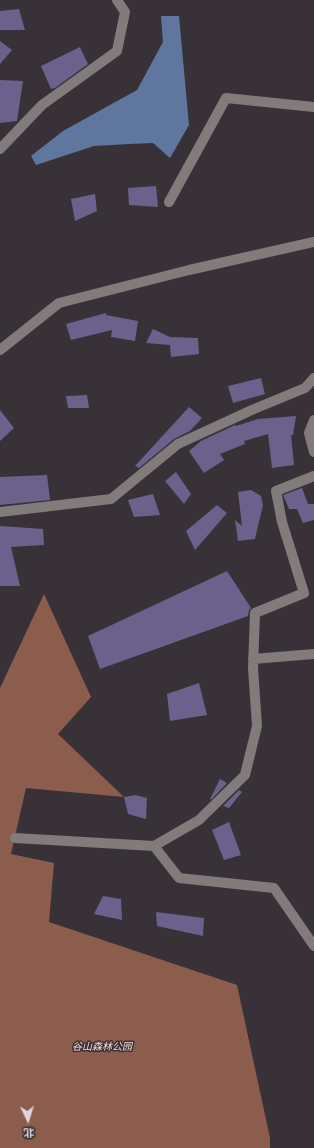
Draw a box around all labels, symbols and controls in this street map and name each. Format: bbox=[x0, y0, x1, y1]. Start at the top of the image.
park label: 谷山森林公园 bbox=[72, 1041, 132, 1053]
north arrow bbox=[8, 1100, 48, 1140]
text: 北 bbox=[23, 1126, 35, 1139]

